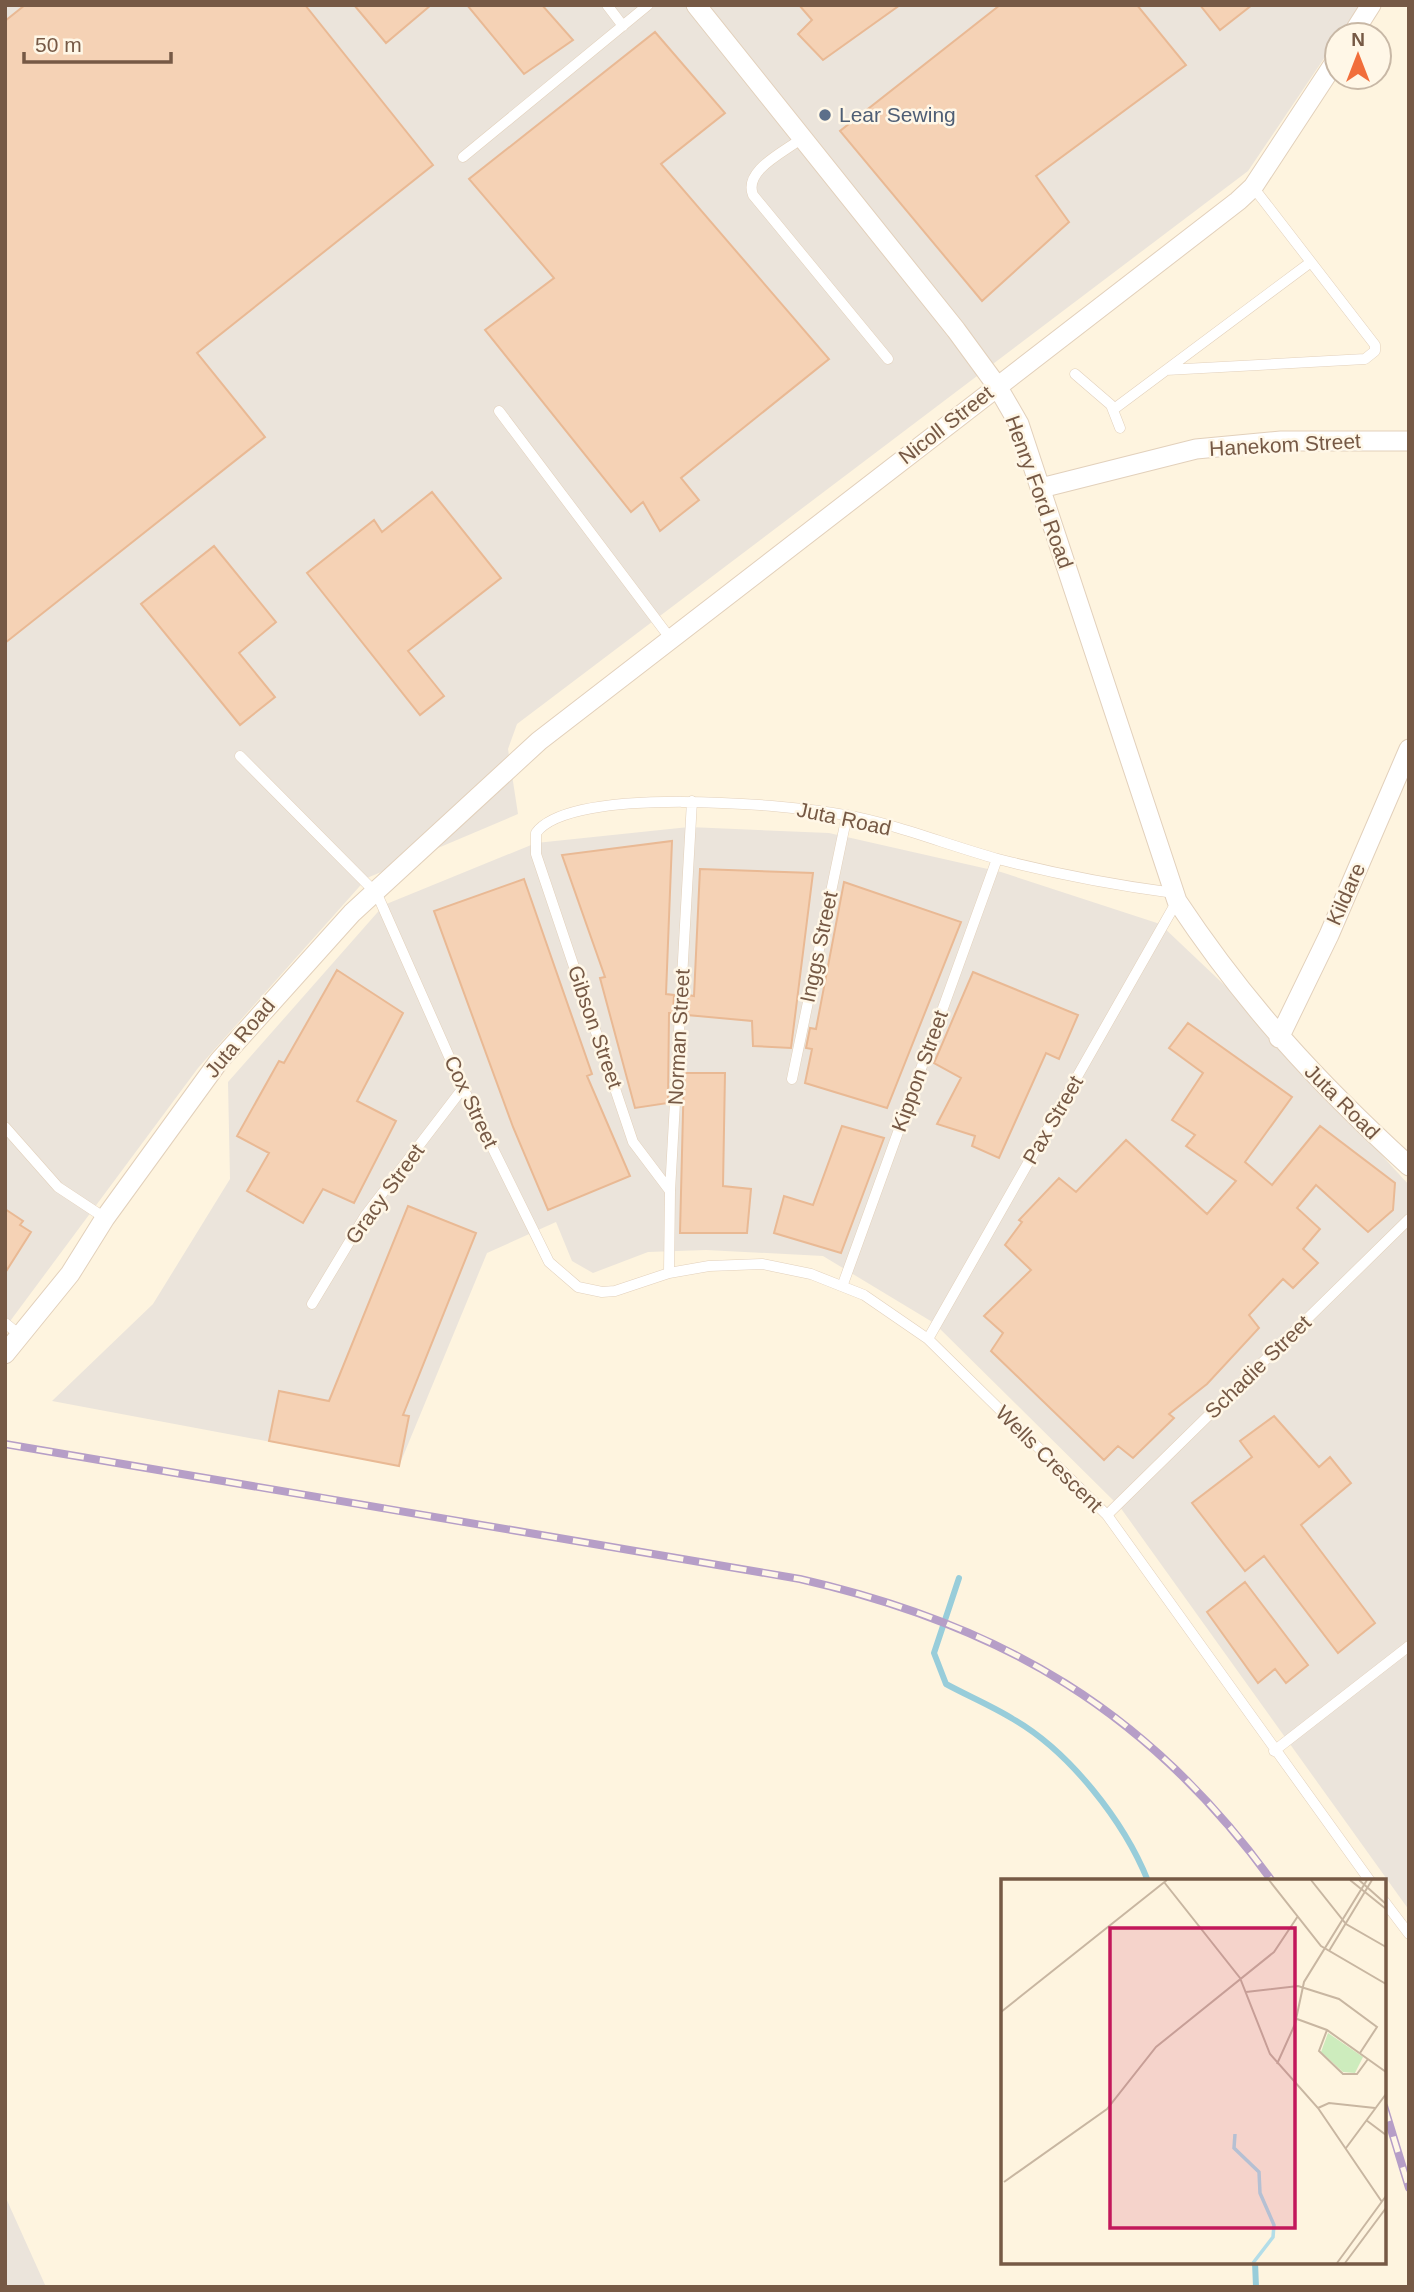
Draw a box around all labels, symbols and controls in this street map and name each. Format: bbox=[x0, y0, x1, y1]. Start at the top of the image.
scale bar bbox=[24, 21, 172, 65]
north arrow bbox=[1323, 21, 1393, 91]
text: N bbox=[1351, 29, 1365, 50]
text: 50 m bbox=[35, 33, 82, 56]
place label: Lear Sewing bbox=[839, 103, 956, 126]
marker: Lear Sewing bbox=[817, 107, 833, 123]
street label: Nicoll Street bbox=[894, 381, 998, 469]
street label: Henry Ford Road bbox=[1001, 412, 1078, 571]
street label: Hanekom Street bbox=[1209, 429, 1361, 460]
street label: Juta Road bbox=[795, 797, 893, 840]
street label: Kildare bbox=[1322, 859, 1369, 928]
street label: Inggs Street bbox=[795, 889, 842, 1005]
street label: Gibson Street bbox=[564, 962, 627, 1091]
street label: Norman Street bbox=[663, 968, 694, 1106]
street label: Juta Road bbox=[200, 994, 279, 1082]
street label: Kippon Street bbox=[887, 1007, 952, 1135]
street label: Cox Street bbox=[440, 1052, 503, 1152]
street label: Juta Road bbox=[1300, 1060, 1384, 1144]
street label: Pax Street bbox=[1018, 1071, 1087, 1168]
street label: Gracy Street bbox=[341, 1139, 429, 1248]
street label: Schadie Street bbox=[1200, 1310, 1315, 1423]
street label: Wells Crescent bbox=[991, 1401, 1107, 1517]
inset map bbox=[1001, 1879, 1386, 2264]

